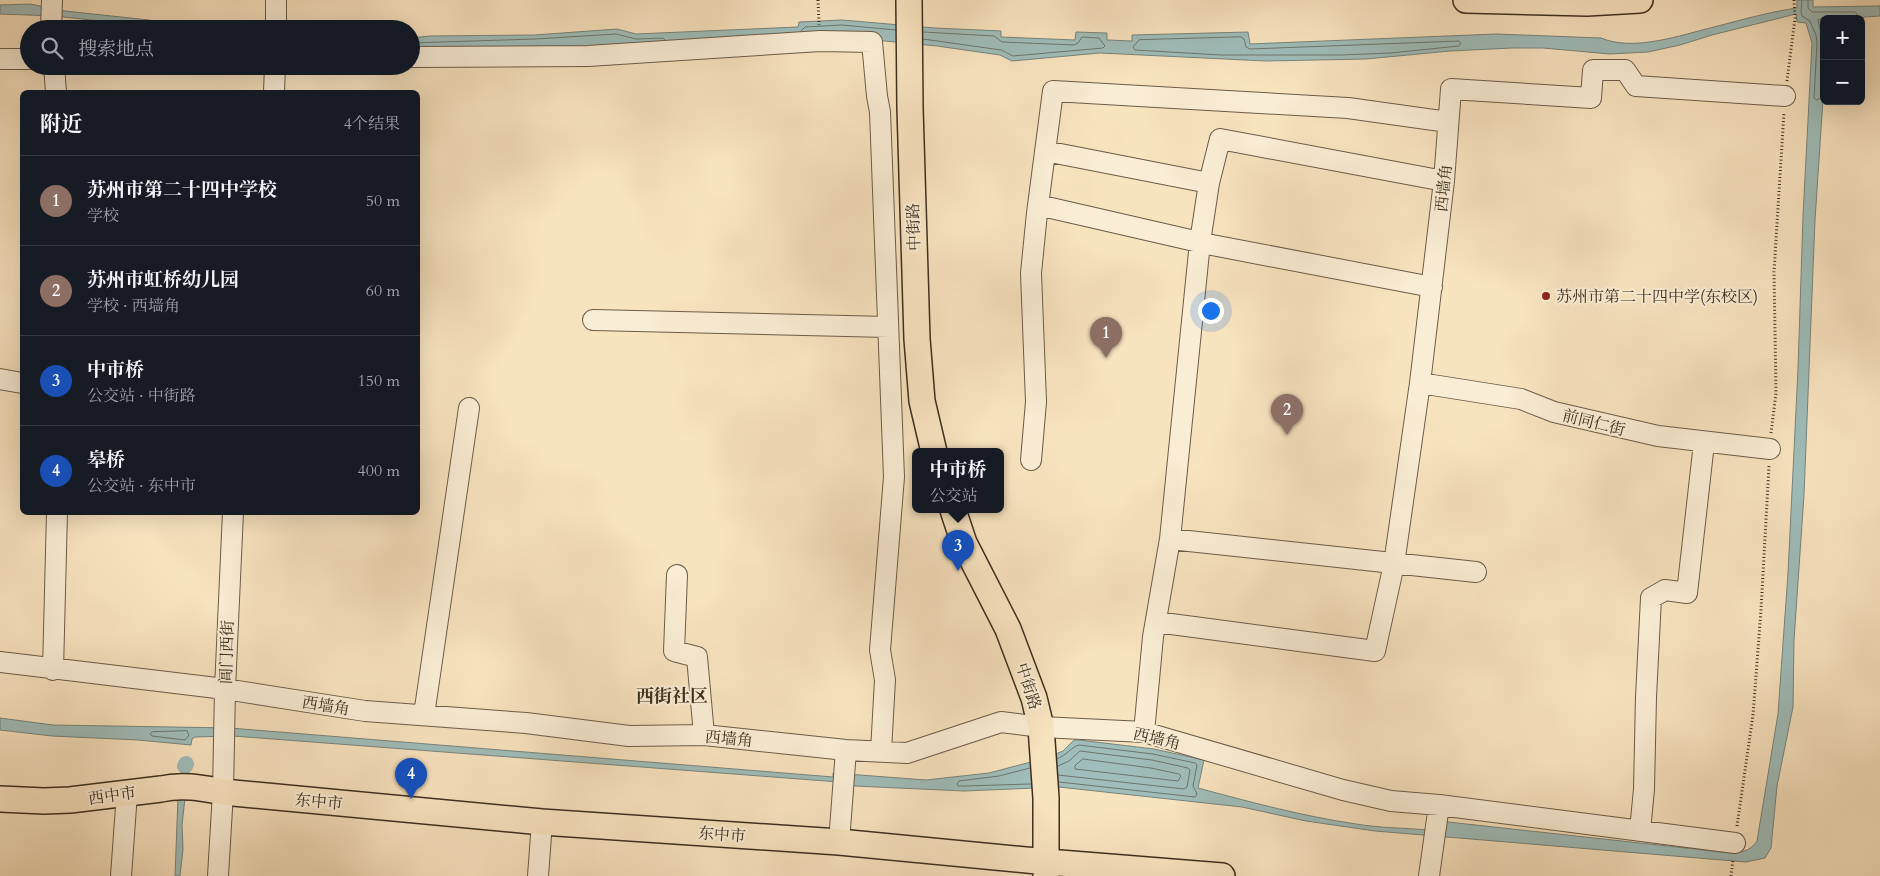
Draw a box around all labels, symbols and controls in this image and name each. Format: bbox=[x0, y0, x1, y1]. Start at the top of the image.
map controls bbox=[1820, 15, 1865, 105]
button: + bbox=[1820, 15, 1865, 60]
search box bbox=[20, 20, 420, 75]
icon: search bbox=[38, 34, 66, 62]
text: 搜索地点 bbox=[78, 36, 154, 62]
button: − bbox=[1820, 60, 1865, 105]
text: 附近 bbox=[40, 110, 82, 139]
text: 4个结果 bbox=[344, 113, 400, 135]
street label: 西墙角 bbox=[1431, 163, 1457, 213]
text: 苏州市第二十四中学校 bbox=[87, 177, 277, 203]
text: 1 bbox=[52, 190, 60, 212]
text: 50 m bbox=[366, 190, 400, 212]
street label: 中街路 bbox=[902, 203, 926, 251]
text: 学校 bbox=[87, 205, 119, 227]
text: 苏州市虹桥幼儿园 bbox=[87, 267, 239, 293]
text: 2 bbox=[52, 280, 60, 302]
text: 60 m bbox=[366, 280, 400, 302]
place label: 苏州市第二十四中学(东校区) bbox=[1556, 286, 1758, 308]
marker: 苏州市第二十四中学(东校区) bbox=[1540, 290, 1552, 302]
text: 学校 · 西墙角 bbox=[87, 295, 180, 317]
your location bbox=[1198, 298, 1224, 324]
pin: 1 bbox=[1090, 317, 1122, 358]
text: 中市桥 bbox=[87, 357, 144, 383]
text: 3 bbox=[52, 370, 60, 392]
text: 150 m bbox=[358, 370, 400, 392]
text: 公交站 · 中街路 bbox=[87, 385, 196, 407]
pin: 2 bbox=[1271, 394, 1303, 435]
street label: 前同仁街 bbox=[1560, 405, 1627, 441]
text: 皋桥 bbox=[87, 447, 125, 473]
popup bbox=[912, 448, 1004, 513]
text: 中市桥 bbox=[929, 457, 987, 483]
text: 4 bbox=[52, 460, 60, 482]
text: 400 m bbox=[358, 460, 400, 482]
text: 公交站 · 东中市 bbox=[87, 475, 196, 497]
text: 公交站 bbox=[929, 485, 978, 507]
pin: 3 bbox=[942, 530, 974, 571]
street label: 阊门西街 bbox=[215, 620, 239, 684]
street label: 中街路 bbox=[1010, 660, 1046, 713]
district label: 西街社区 bbox=[636, 684, 708, 709]
street label: 西墙角 bbox=[300, 691, 351, 721]
street label: 西墙角 bbox=[1131, 723, 1183, 755]
street label: 西墙角 bbox=[704, 726, 754, 752]
pin: 4 bbox=[395, 758, 427, 799]
street label: 西中市 bbox=[87, 782, 137, 810]
street label: 东中市 bbox=[294, 789, 344, 815]
street label: 东中市 bbox=[697, 822, 747, 848]

